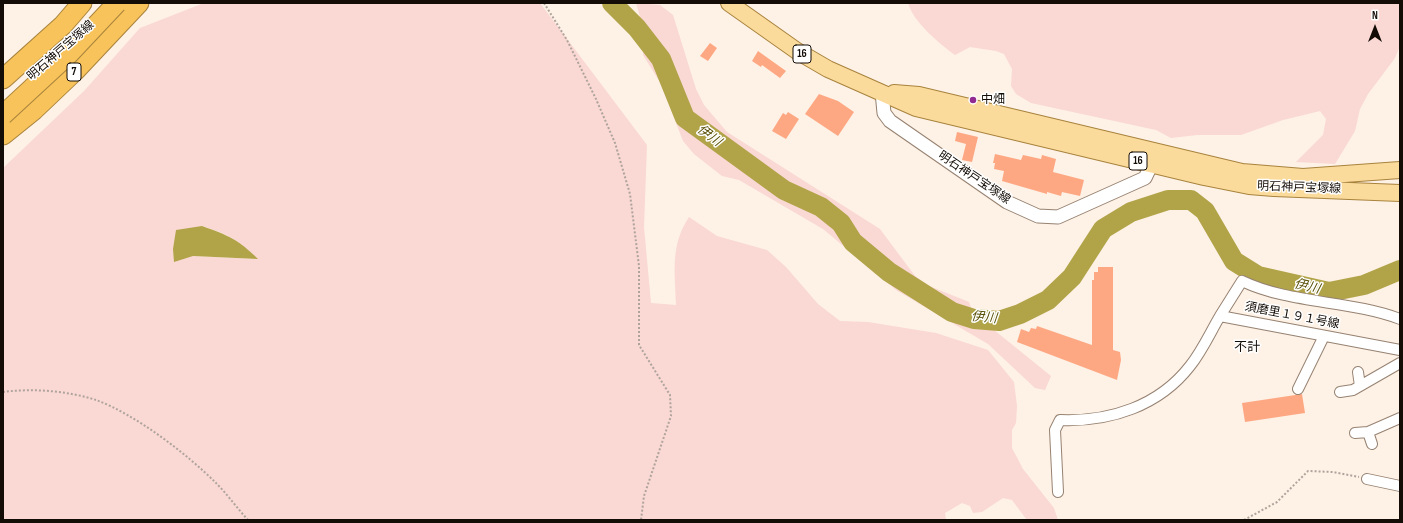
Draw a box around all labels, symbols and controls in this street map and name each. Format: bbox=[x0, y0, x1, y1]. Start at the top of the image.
north arrow bbox=[1355, 8, 1395, 48]
text: N bbox=[1372, 9, 1378, 22]
street label: 明石神戸宝塚線 bbox=[25, 18, 97, 84]
road number: 16 bbox=[793, 45, 811, 63]
road number: 7 bbox=[67, 63, 81, 81]
place label: 中畑 bbox=[981, 93, 1005, 107]
marker: 中畑 bbox=[968, 95, 978, 105]
water label: 伊川 bbox=[694, 122, 724, 150]
street label: 明石神戸宝塚線 bbox=[935, 149, 1013, 207]
road number: 16 bbox=[1129, 152, 1147, 170]
street label: 明石神戸宝塚線 bbox=[1257, 179, 1341, 197]
water label: 伊川 bbox=[1293, 276, 1321, 298]
street label: 須磨里１９１号線 bbox=[1244, 300, 1340, 332]
water label: 伊川 bbox=[970, 309, 998, 327]
district label: 不計 bbox=[1234, 340, 1260, 356]

